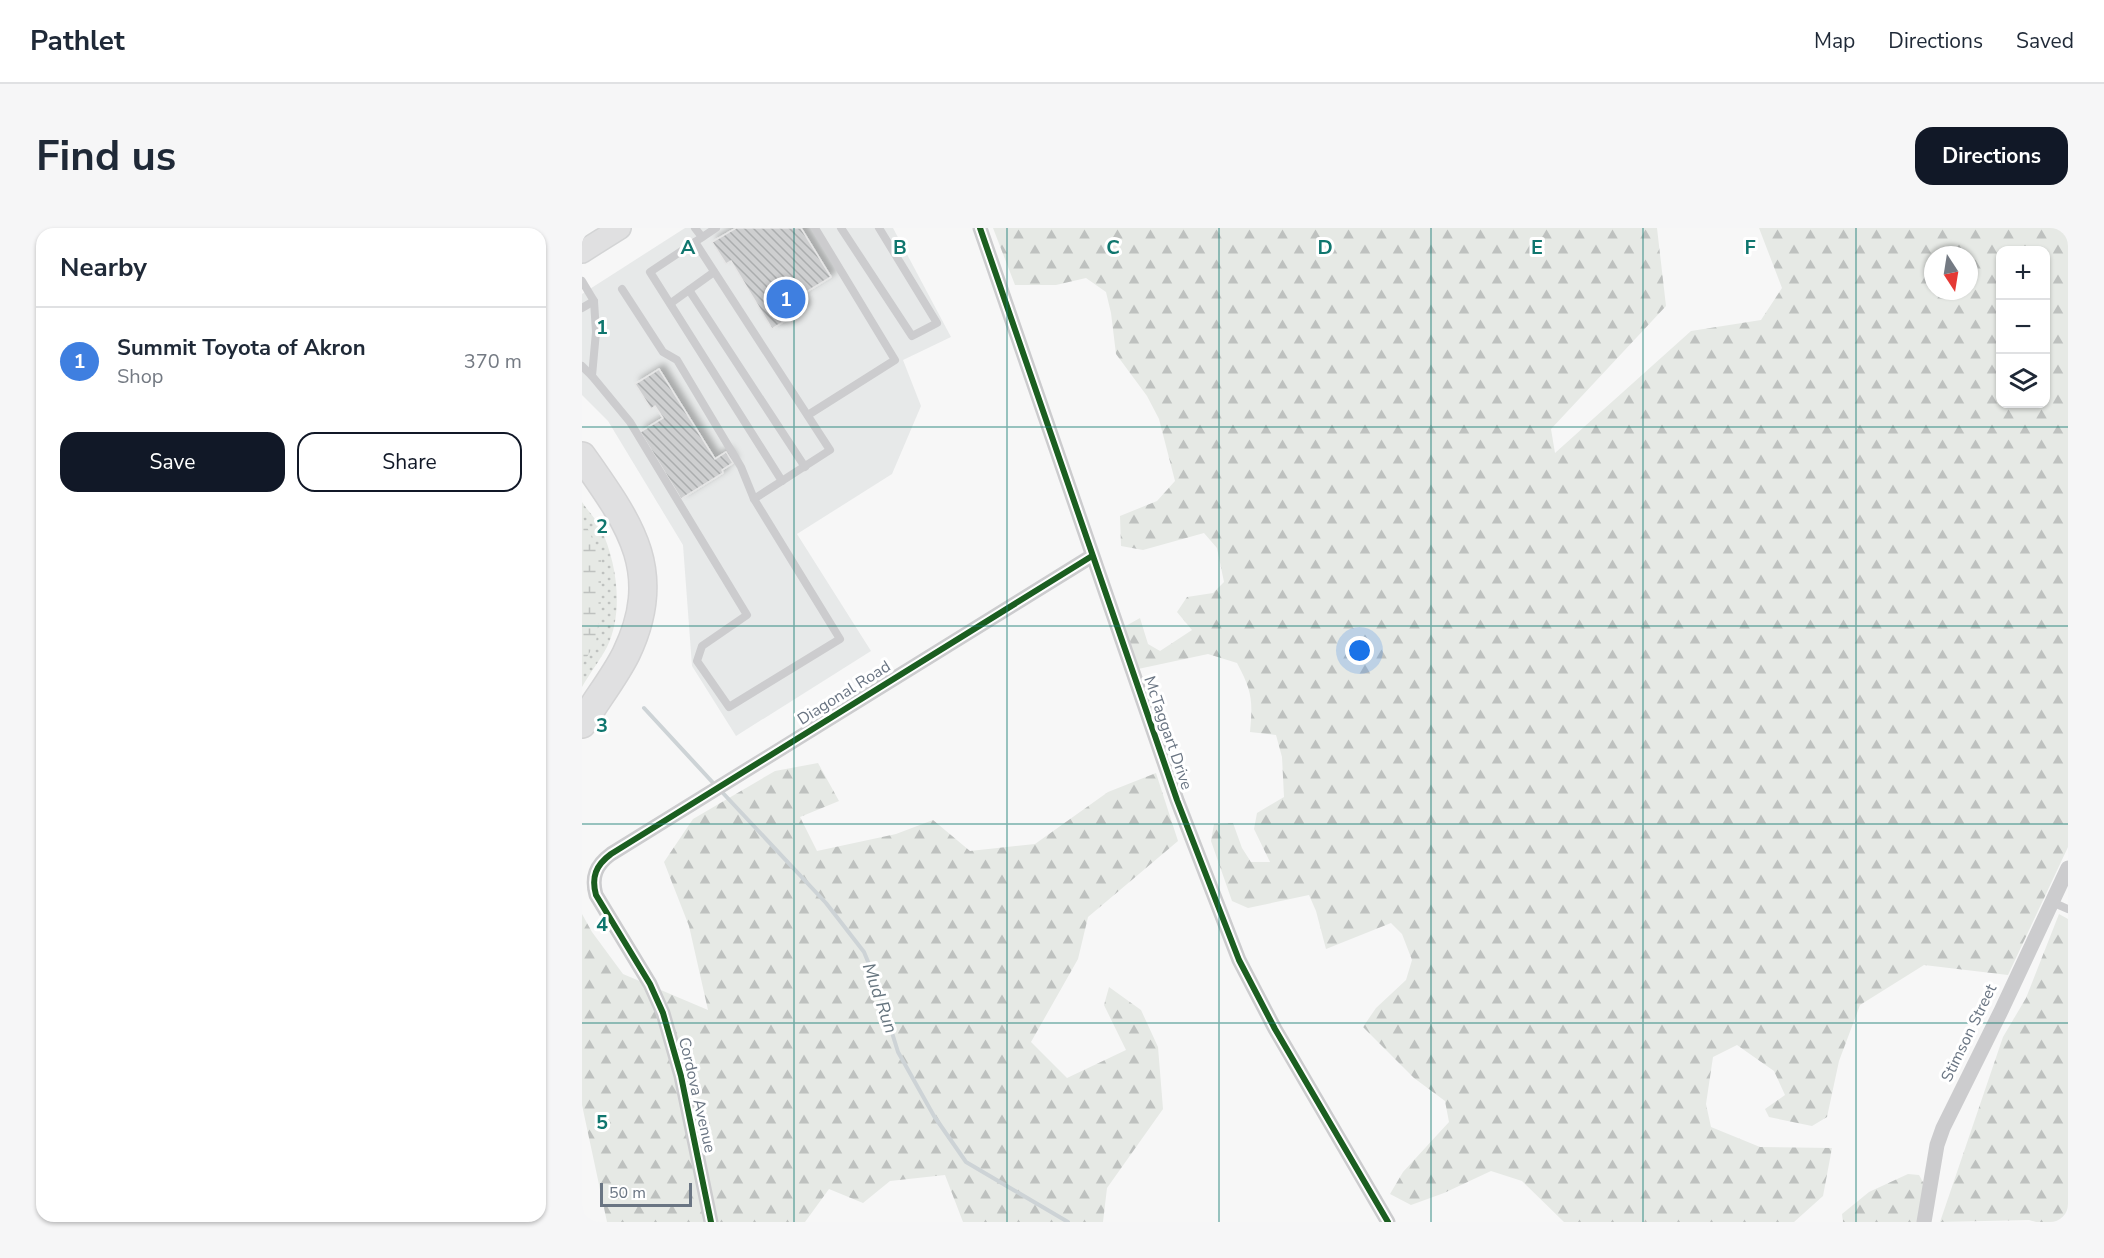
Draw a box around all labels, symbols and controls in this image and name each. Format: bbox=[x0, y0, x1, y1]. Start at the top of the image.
text: Pathlet bbox=[30, 22, 125, 60]
text: Map bbox=[1814, 27, 1855, 55]
text: Directions bbox=[1888, 27, 1983, 55]
text: Saved bbox=[2016, 27, 2074, 55]
button: Directions bbox=[1915, 127, 2068, 185]
text: Find us bbox=[36, 128, 176, 185]
text: A bbox=[681, 234, 696, 261]
text: B bbox=[893, 234, 907, 261]
text: C bbox=[1106, 234, 1120, 261]
text: D bbox=[1317, 234, 1333, 261]
text: E bbox=[1531, 234, 1543, 261]
text: F bbox=[1744, 234, 1756, 261]
north arrow bbox=[1924, 246, 1978, 300]
map controls bbox=[1996, 246, 2050, 408]
button: + bbox=[1996, 246, 2050, 300]
text: Nearby bbox=[60, 250, 147, 285]
pin: 1 bbox=[766, 276, 806, 322]
button: − bbox=[1996, 300, 2050, 354]
text: 1 bbox=[596, 314, 608, 341]
text: Summit Toyota of Akron bbox=[117, 333, 366, 363]
text: 1 bbox=[74, 348, 86, 375]
text: 370 m bbox=[464, 348, 522, 375]
button: layers bbox=[1996, 354, 2050, 408]
text: Shop bbox=[117, 363, 163, 390]
button: Save bbox=[60, 432, 285, 492]
button: Share bbox=[297, 432, 522, 492]
text: 2 bbox=[596, 513, 608, 540]
your location bbox=[1345, 636, 1374, 665]
street label: Diagonal Road bbox=[793, 656, 895, 730]
street label: McTaggart Drive bbox=[1138, 673, 1198, 793]
text: 3 bbox=[596, 712, 608, 739]
text: 4 bbox=[596, 911, 608, 938]
water label: Mud Run bbox=[857, 960, 903, 1036]
street label: Stimson Street bbox=[1936, 980, 2002, 1086]
street label: Cordova Avenue bbox=[673, 1035, 721, 1155]
text: 5 bbox=[596, 1109, 608, 1136]
scale bar bbox=[600, 1180, 692, 1208]
text: 50 m bbox=[609, 1182, 646, 1204]

